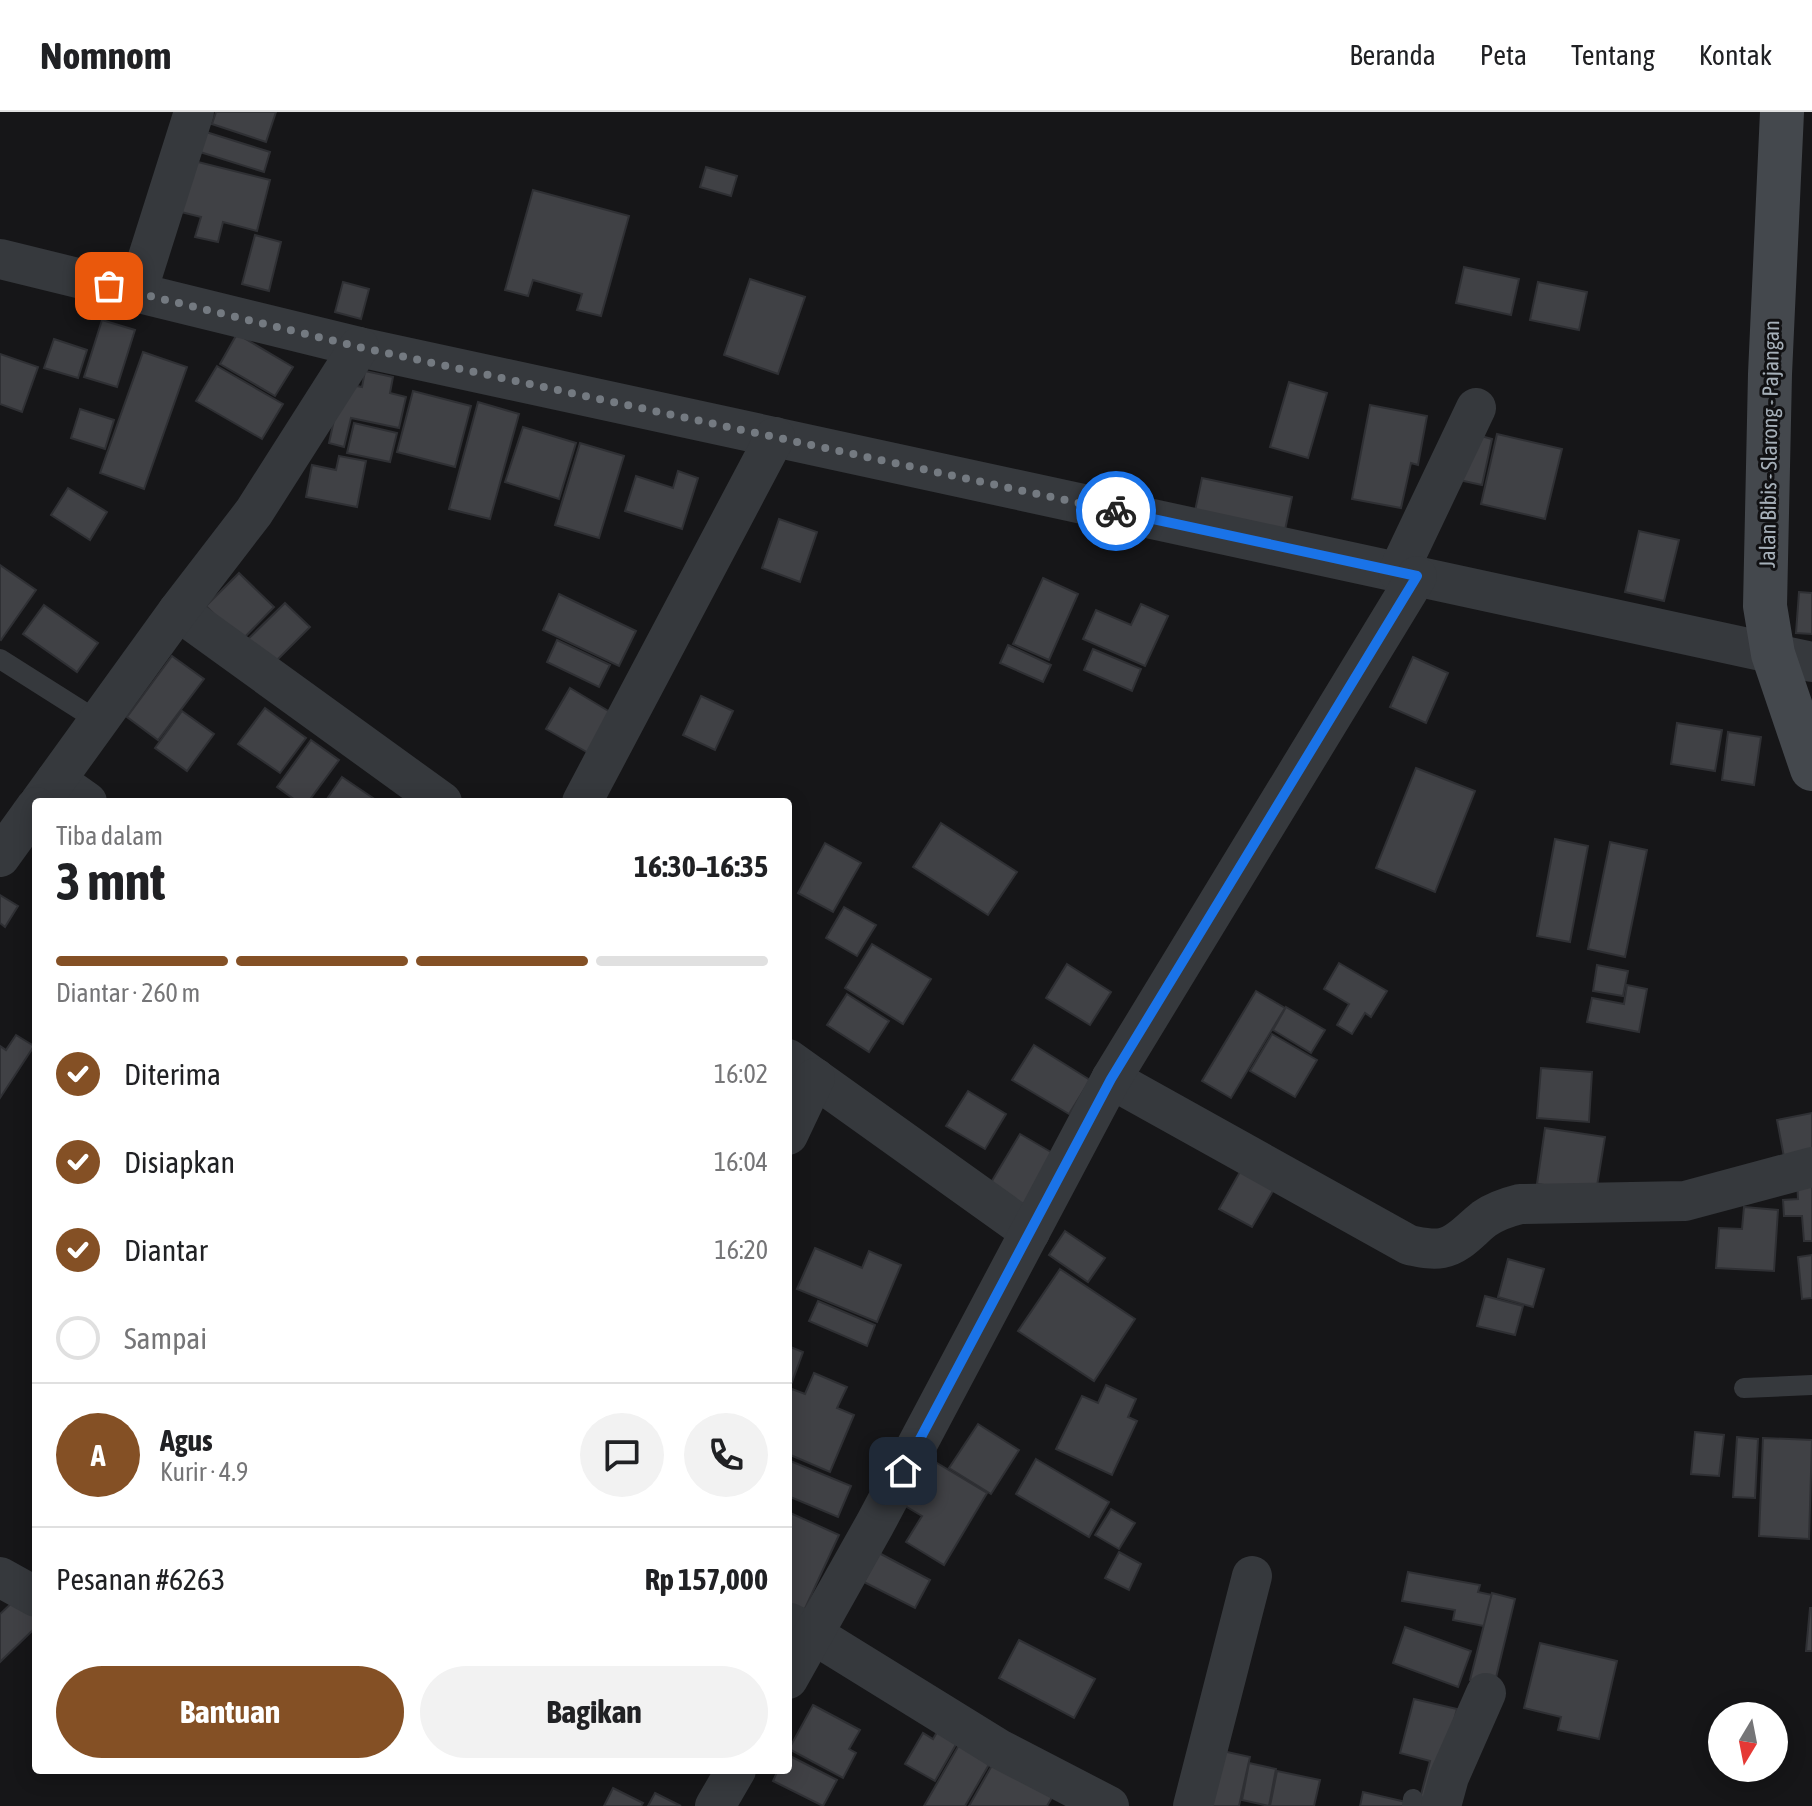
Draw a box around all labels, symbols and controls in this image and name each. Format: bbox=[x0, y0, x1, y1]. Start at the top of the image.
text: Nomnom bbox=[40, 34, 171, 77]
text: Beranda bbox=[1349, 39, 1436, 71]
text: Peta bbox=[1480, 39, 1527, 71]
text: Tentang bbox=[1571, 39, 1655, 71]
text: Kontak bbox=[1699, 39, 1772, 71]
pin bbox=[75, 252, 143, 320]
icon: bag bbox=[87, 264, 131, 308]
street label: Jalan Bibis - Slarong - Pajangan bbox=[1754, 320, 1784, 568]
courier bbox=[1076, 471, 1156, 551]
icon: bike bbox=[1094, 489, 1138, 533]
text: Tiba dalam bbox=[56, 821, 163, 851]
text: 16:30–16:35 bbox=[634, 849, 768, 883]
text: 3 mnt bbox=[56, 851, 165, 911]
text: Diantar · 260 m bbox=[56, 978, 200, 1008]
icon: check bbox=[56, 1052, 100, 1096]
text: Diterima bbox=[124, 1057, 221, 1091]
text: 16:02 bbox=[714, 1059, 768, 1089]
icon: check bbox=[56, 1140, 100, 1184]
text: Disiapkan bbox=[124, 1145, 235, 1179]
text: 16:04 bbox=[714, 1147, 768, 1177]
icon: check bbox=[56, 1228, 100, 1272]
text: Diantar bbox=[124, 1233, 208, 1267]
text: 16:20 bbox=[714, 1235, 768, 1265]
text: Sampai bbox=[124, 1321, 207, 1355]
button: chat bbox=[580, 1413, 664, 1497]
button: phone bbox=[684, 1413, 768, 1497]
text: Agus bbox=[160, 1423, 213, 1457]
pin bbox=[869, 1437, 937, 1505]
text: A bbox=[91, 1438, 105, 1472]
icon: home bbox=[881, 1449, 925, 1493]
text: Kurir · 4.9 bbox=[160, 1457, 248, 1487]
text: Pesanan #6263 bbox=[56, 1562, 225, 1596]
text: Rp 157,000 bbox=[645, 1562, 768, 1596]
button: Bantuan bbox=[56, 1666, 404, 1758]
button: Bagikan bbox=[420, 1666, 768, 1758]
north arrow bbox=[1708, 1702, 1788, 1782]
map controls bbox=[1708, 1702, 1788, 1782]

